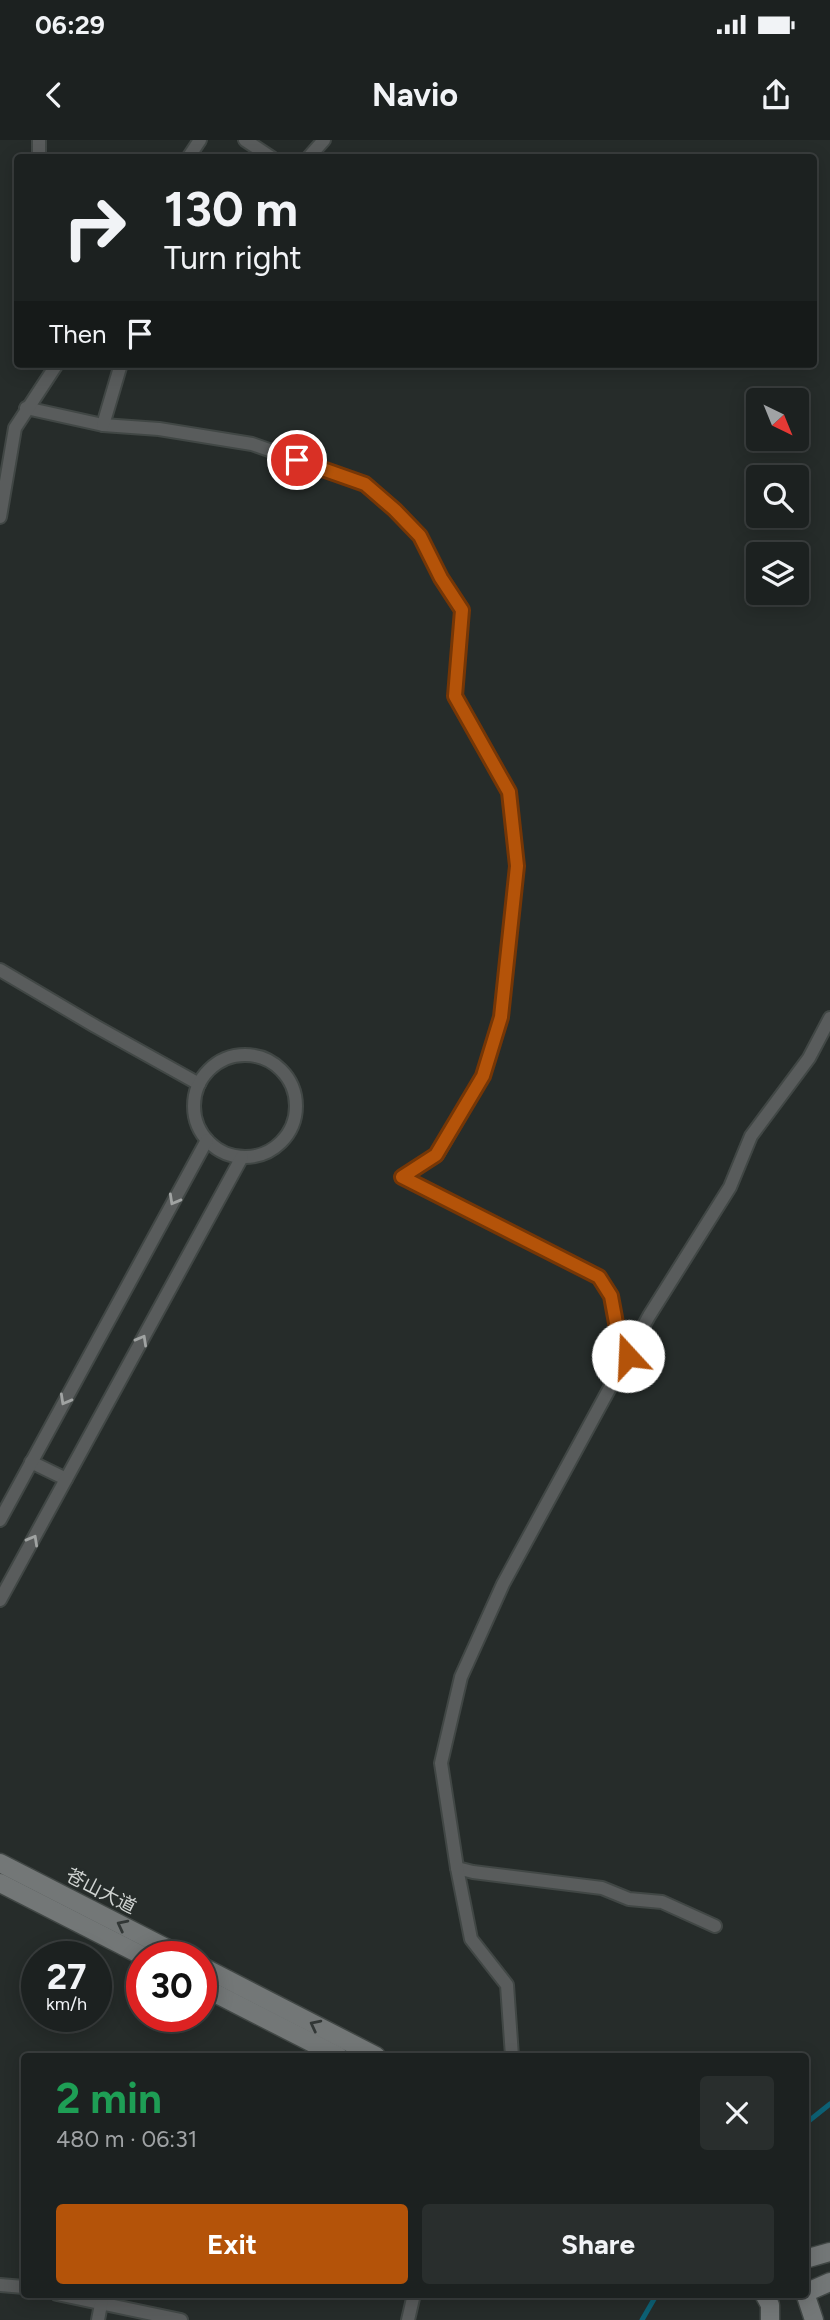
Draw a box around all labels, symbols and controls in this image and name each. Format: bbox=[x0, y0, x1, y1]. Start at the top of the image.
text: 06:29 bbox=[35, 9, 105, 41]
icon: back bbox=[35, 76, 73, 114]
text: Navio bbox=[372, 76, 458, 114]
icon: share bbox=[757, 76, 795, 114]
text: 130 m bbox=[164, 179, 298, 238]
icon: right bbox=[49, 182, 140, 273]
text: Turn right bbox=[164, 239, 302, 277]
icon: arrive bbox=[121, 315, 159, 353]
text: Then bbox=[49, 318, 107, 350]
north arrow bbox=[746, 388, 808, 452]
map controls bbox=[746, 388, 809, 605]
pin bbox=[267, 430, 327, 490]
icon: arrive bbox=[278, 441, 316, 479]
button: search bbox=[746, 465, 809, 528]
button: layers bbox=[746, 542, 809, 605]
one-way arrow bbox=[169, 1193, 182, 1205]
position arrow bbox=[591, 1319, 665, 1393]
one-way arrow bbox=[134, 1335, 147, 1347]
one-way arrow bbox=[60, 1393, 73, 1405]
one-way arrow bbox=[25, 1534, 38, 1547]
street label: 苍山大道 bbox=[62, 1863, 140, 1919]
one-way arrow bbox=[117, 1920, 129, 1933]
speed limit sign: 30 bbox=[126, 1941, 217, 2032]
text: 27 bbox=[47, 1956, 86, 1998]
text: km/h bbox=[46, 1993, 87, 2015]
one-way arrow bbox=[310, 2020, 322, 2033]
text: 2 min bbox=[56, 2073, 162, 2124]
button: close bbox=[700, 2076, 774, 2150]
text: 480 m · 06:31 bbox=[56, 2125, 197, 2153]
button: Exit bbox=[56, 2204, 408, 2284]
button: Share bbox=[422, 2204, 774, 2284]

